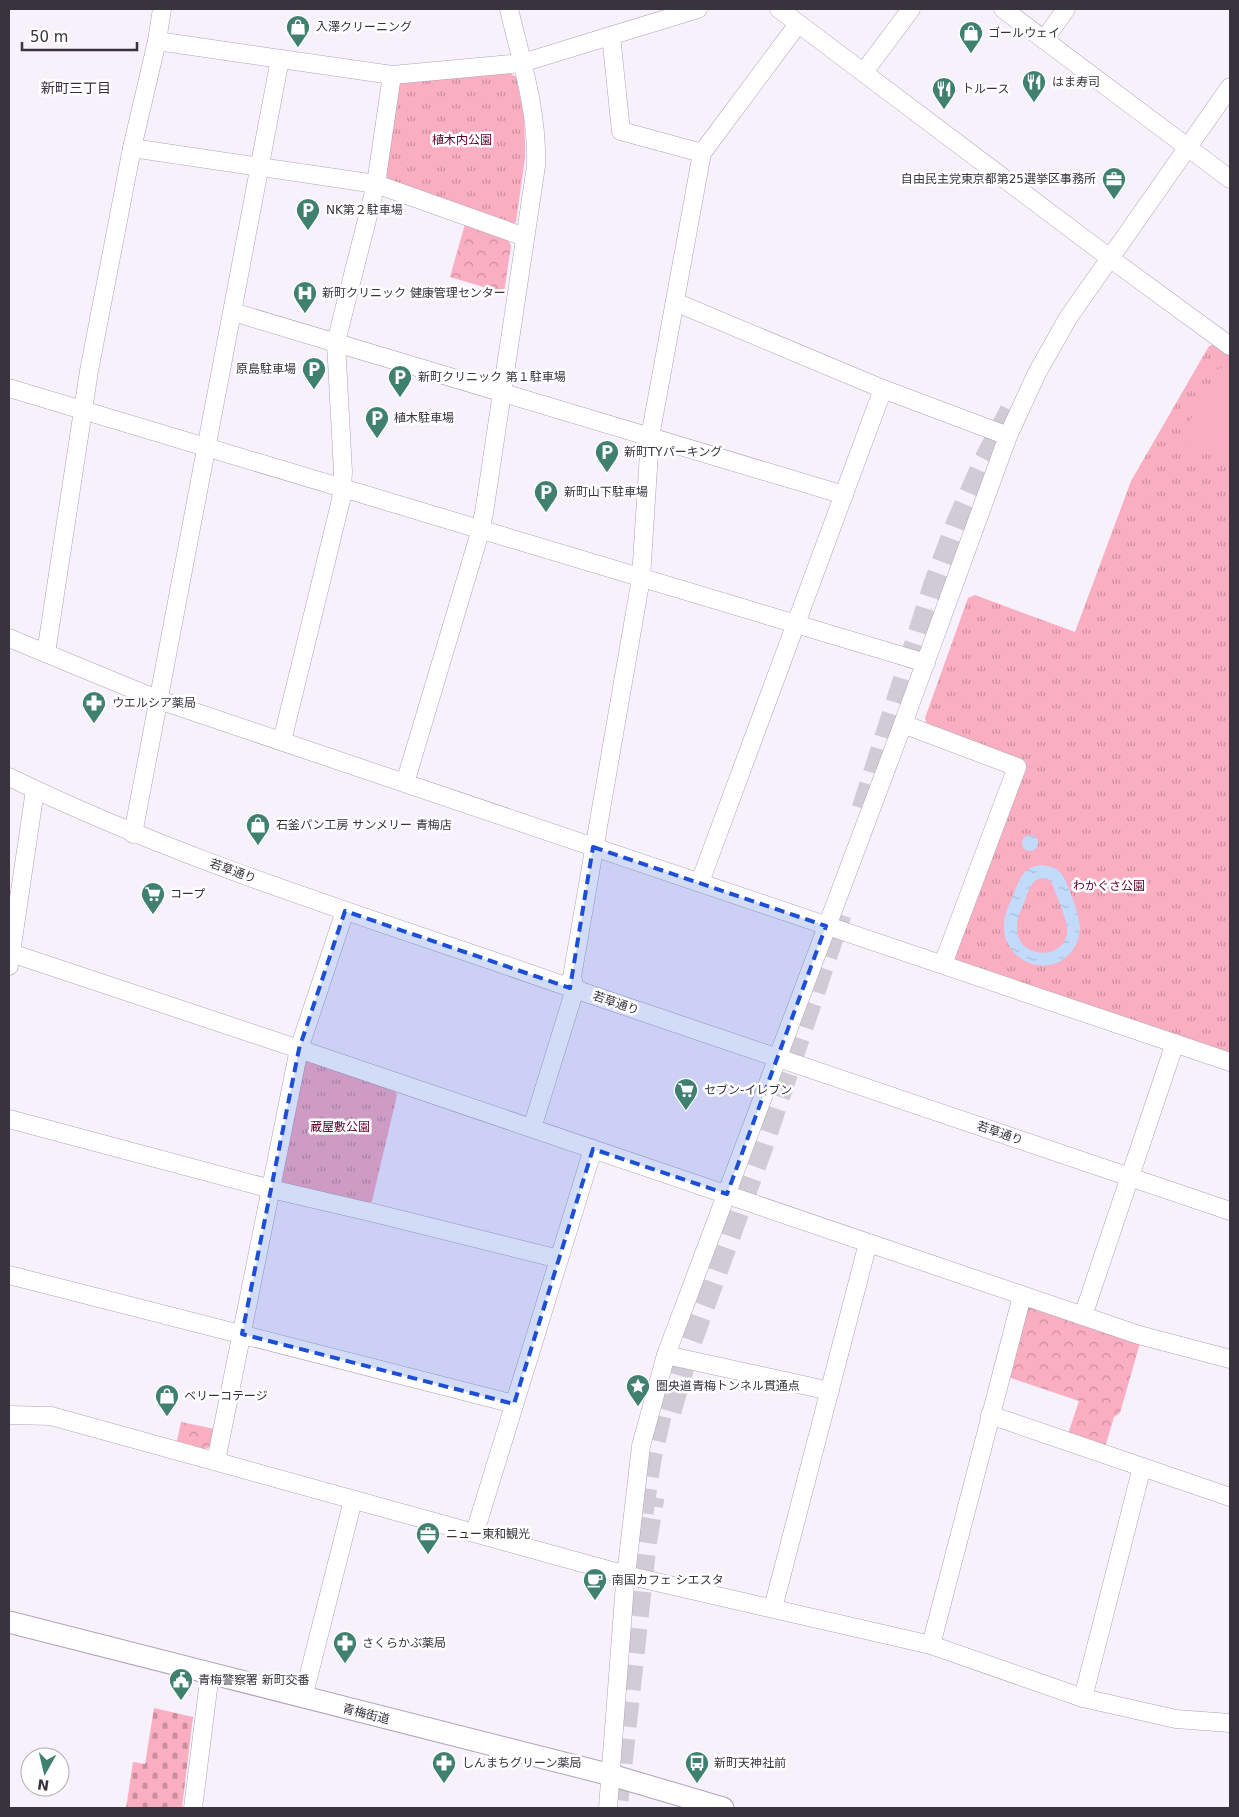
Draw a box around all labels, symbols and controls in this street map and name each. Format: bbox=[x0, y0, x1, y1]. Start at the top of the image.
shop icon: 入澤クリーニング bbox=[285, 14, 311, 48]
scale bar bbox=[22, 20, 138, 52]
place label: 入澤クリーニング bbox=[316, 20, 412, 34]
shop icon: ゴールウェイ bbox=[958, 20, 984, 54]
place label: ゴールウェイ bbox=[988, 26, 1060, 40]
text: 50 m bbox=[30, 28, 68, 46]
restaurant icon: はま寿司 bbox=[1021, 69, 1047, 103]
place label: はま寿司 bbox=[1052, 75, 1100, 89]
restaurant icon: トルース bbox=[931, 76, 957, 110]
district label: 新町三丁目 bbox=[41, 80, 111, 96]
place label: トルース bbox=[962, 82, 1009, 96]
park label: 植木内公園 bbox=[432, 133, 492, 147]
office icon: 自由民主党東京都第25選挙区事務所 bbox=[1101, 166, 1127, 200]
place label: 自由民主党東京都第25選挙区事務所 bbox=[901, 172, 1096, 186]
parking icon: NK第２駐車場 bbox=[295, 197, 321, 231]
place label: NK第２駐車場 bbox=[326, 203, 403, 217]
hospital icon: 新町クリニック 健康管理センター bbox=[292, 280, 318, 314]
place label: 新町クリニック 健康管理センター bbox=[322, 286, 506, 300]
parking icon: 原島駐車場 bbox=[301, 356, 327, 390]
place label: 原島駐車場 bbox=[236, 362, 296, 376]
parking icon: 新町クリニック 第１駐車場 bbox=[387, 364, 413, 398]
place label: 新町クリニック 第１駐車場 bbox=[418, 370, 566, 384]
parking icon: 植木駐車場 bbox=[364, 405, 390, 439]
place label: 植木駐車場 bbox=[394, 411, 454, 425]
parking icon: 新町TYパーキング bbox=[594, 439, 620, 473]
place label: 新町TYパーキング bbox=[624, 445, 722, 459]
parking icon: 新町山下駐車場 bbox=[533, 479, 559, 513]
place label: 新町山下駐車場 bbox=[564, 485, 648, 499]
pharmacy icon: ウエルシア薬局 bbox=[81, 690, 107, 724]
place label: ウエルシア薬局 bbox=[112, 696, 196, 710]
shop icon: 石釜パン工房 サンメリー 青梅店 bbox=[245, 812, 271, 846]
place label: 石釜パン工房 サンメリー 青梅店 bbox=[276, 818, 452, 832]
street label: 若草通り bbox=[208, 856, 258, 886]
park label: わかぐさ公園 bbox=[1073, 879, 1145, 893]
supermarket icon: コープ bbox=[140, 881, 166, 915]
place label: コープ bbox=[170, 887, 205, 901]
street label: 若草通り bbox=[591, 989, 641, 1017]
supermarket icon: セブン-イレブン bbox=[673, 1077, 699, 1111]
place label: セブン-イレブン bbox=[704, 1083, 792, 1097]
street label: 若草通り bbox=[975, 1119, 1025, 1147]
park label: 蔵屋敷公園 bbox=[310, 1120, 370, 1134]
place icon: 圏央道青梅トンネル貫通点 bbox=[625, 1373, 651, 1407]
place label: 圏央道青梅トンネル貫通点 bbox=[656, 1379, 800, 1393]
shop icon: ベリーコテージ bbox=[154, 1383, 180, 1417]
place label: ベリーコテージ bbox=[184, 1389, 268, 1403]
office icon: ニュー東和観光 bbox=[415, 1521, 441, 1555]
place label: ニュー東和観光 bbox=[446, 1527, 530, 1541]
cafe icon: 南国カフェ シエスタ bbox=[582, 1567, 608, 1601]
place label: 南国カフェ シエスタ bbox=[612, 1573, 724, 1587]
pharmacy icon: さくらかぶ薬局 bbox=[332, 1630, 358, 1664]
place label: さくらかぶ薬局 bbox=[362, 1636, 446, 1650]
public building icon: 青梅警察署 新町交番 bbox=[168, 1667, 194, 1701]
place label: 青梅警察署 新町交番 bbox=[198, 1673, 310, 1687]
street label: 青梅街道 bbox=[341, 1701, 391, 1727]
north arrow bbox=[20, 1747, 70, 1797]
pharmacy icon: しんまちグリーン薬局 bbox=[431, 1750, 457, 1784]
bus stop icon: 新町天神社前 bbox=[684, 1750, 710, 1784]
place label: しんまちグリーン薬局 bbox=[462, 1756, 581, 1770]
place label: 新町天神社前 bbox=[714, 1756, 786, 1770]
text: N bbox=[36, 1776, 50, 1794]

